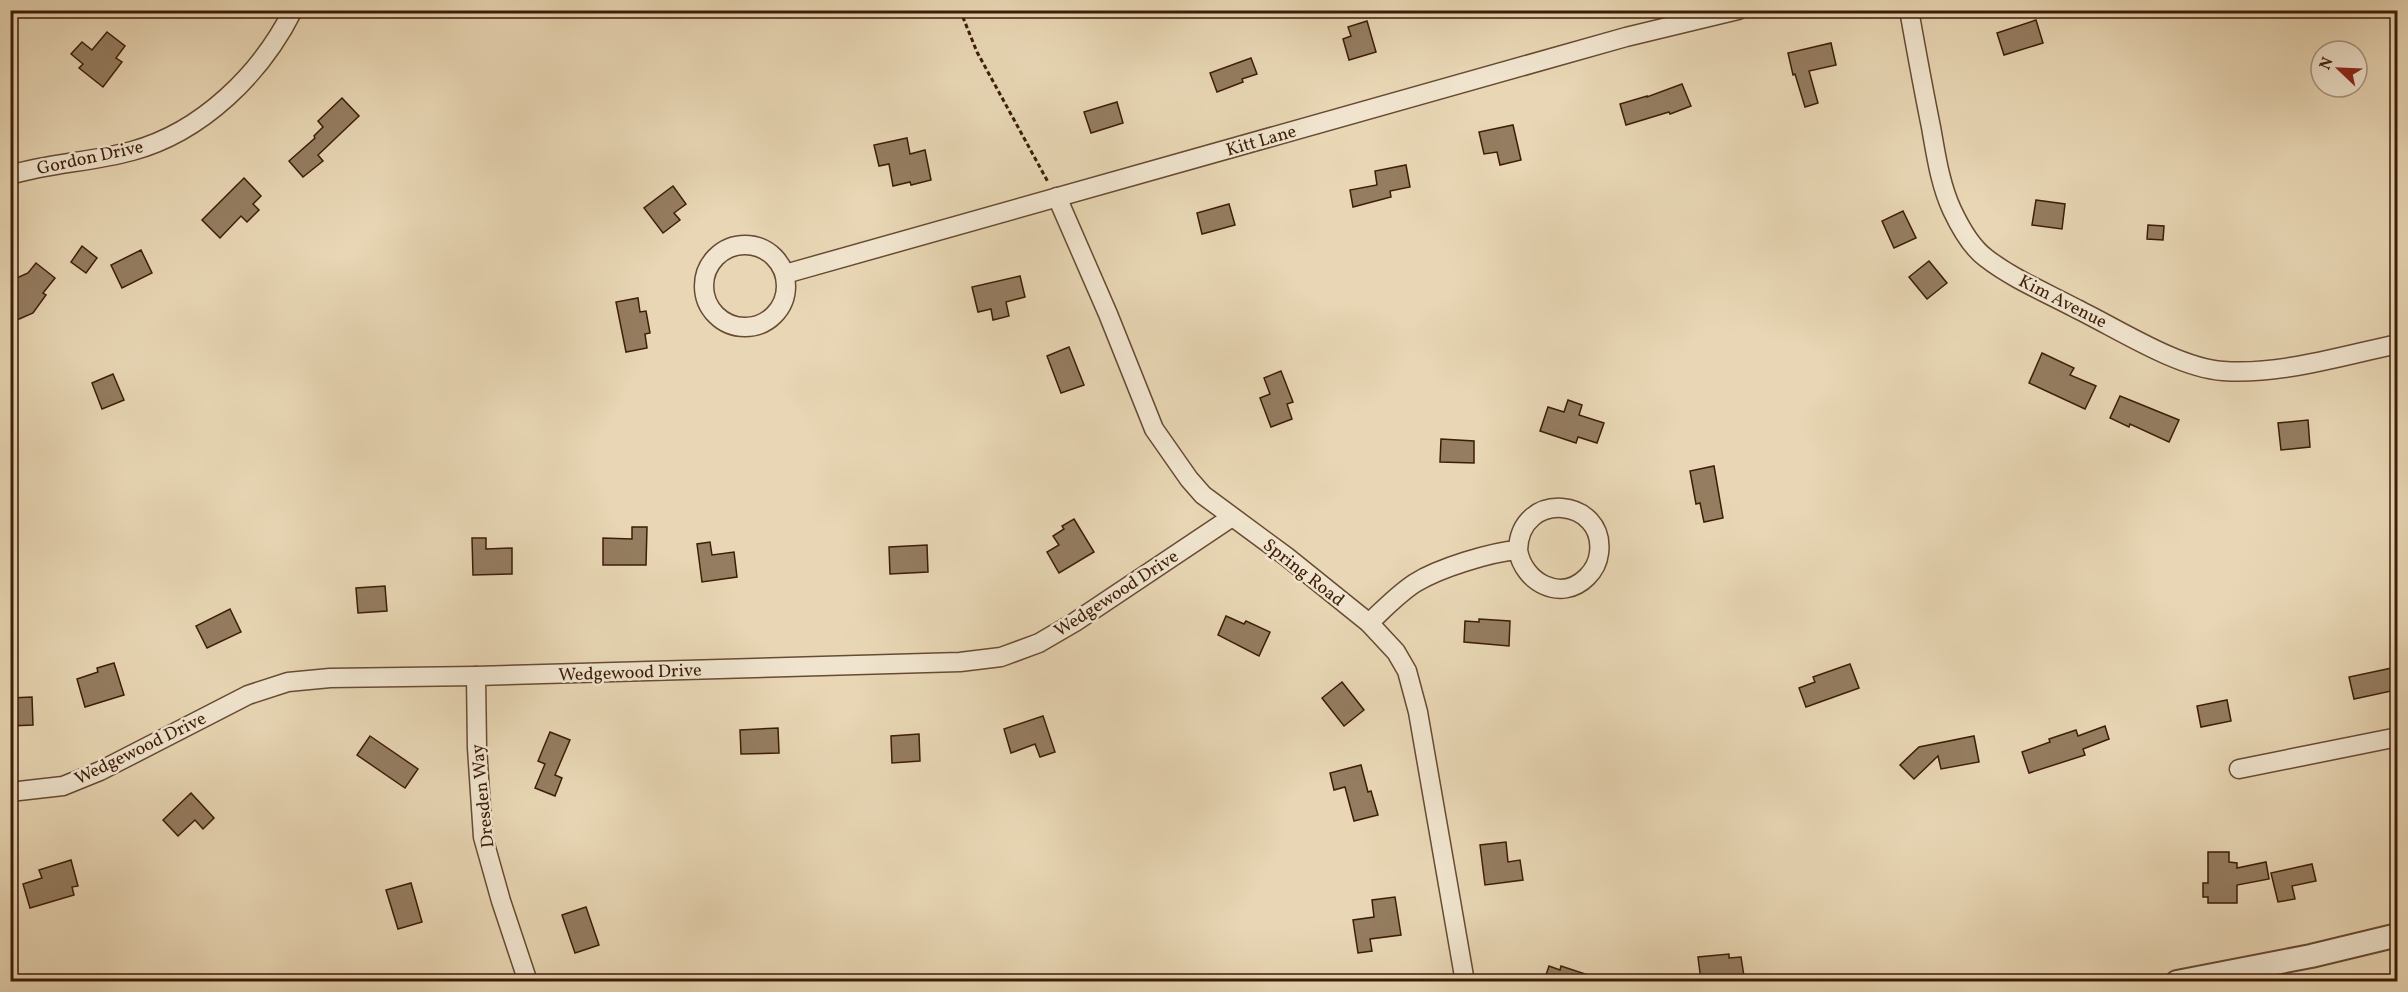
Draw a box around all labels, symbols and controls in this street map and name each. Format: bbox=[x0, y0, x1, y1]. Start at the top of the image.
north arrow bbox=[2309, 39, 2369, 99]
text: N bbox=[2315, 54, 2340, 74]
street label: Kitt Lane bbox=[1223, 120, 1299, 163]
street label: Gordon Drive bbox=[35, 135, 146, 182]
street label: Kim Avenue bbox=[2014, 269, 2111, 335]
street label: Spring Road bbox=[1257, 533, 1349, 613]
street label: Wedgewood Drive bbox=[1050, 545, 1184, 644]
street label: Wedgewood Drive bbox=[558, 659, 702, 688]
street label: Wedgewood Drive bbox=[71, 707, 211, 792]
street label: Dresden Way bbox=[466, 742, 501, 849]

